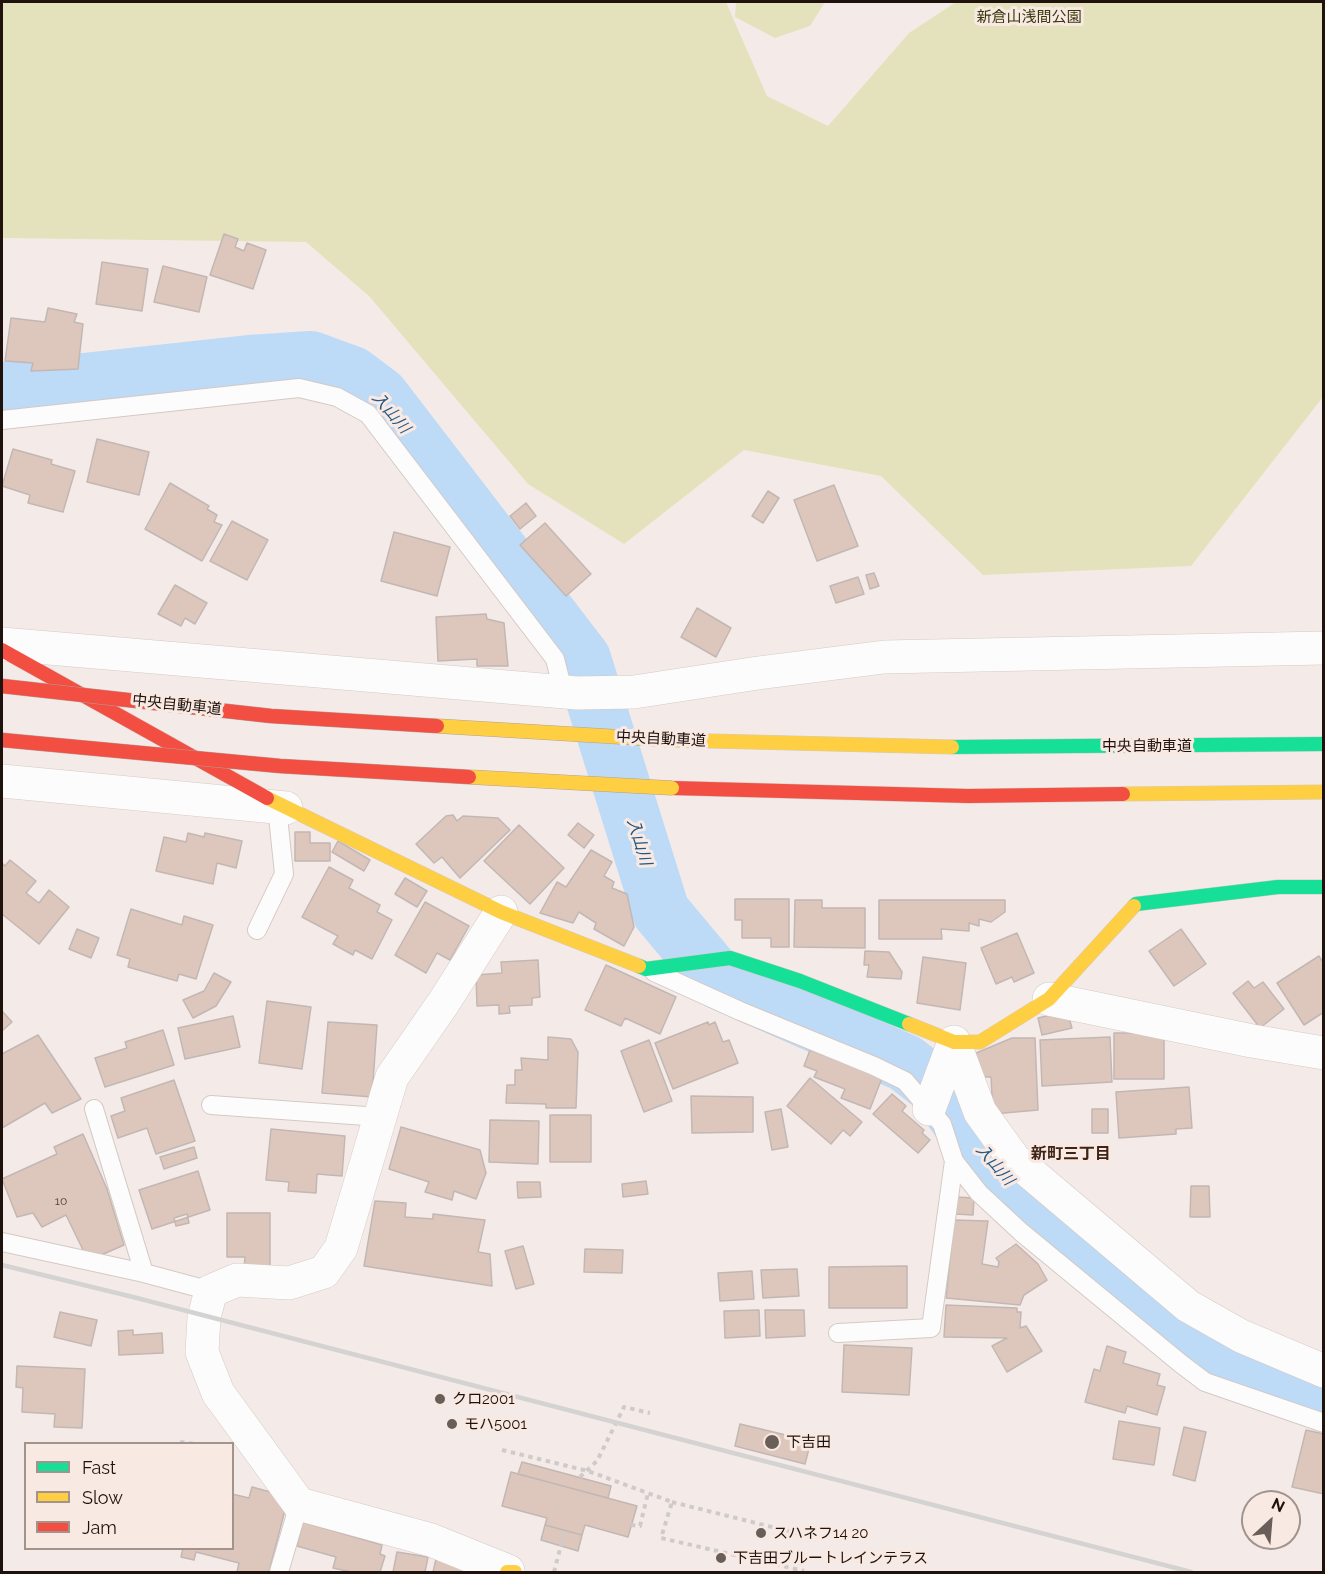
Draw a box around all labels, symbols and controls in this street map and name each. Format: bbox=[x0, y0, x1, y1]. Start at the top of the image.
park label: 新倉山浅間公園 bbox=[977, 8, 1081, 26]
water label: 入山川 bbox=[368, 389, 414, 437]
street label: 中央自動車道 bbox=[131, 691, 223, 719]
street label: 中央自動車道 bbox=[616, 728, 706, 750]
street label: 中央自動車道 bbox=[1102, 737, 1192, 755]
water label: 入山川 bbox=[623, 816, 655, 868]
water label: 入山川 bbox=[972, 1141, 1018, 1189]
district label: 新町三丁目 bbox=[1031, 1144, 1111, 1164]
house number: 10 bbox=[55, 1194, 67, 1208]
place label: クロ2001 bbox=[452, 1390, 515, 1408]
marker: クロ2001 bbox=[433, 1392, 447, 1406]
place label: モハ5001 bbox=[464, 1415, 527, 1433]
marker: モハ5001 bbox=[445, 1417, 459, 1431]
marker: 下吉田 bbox=[763, 1433, 781, 1451]
place label: 下吉田 bbox=[786, 1433, 831, 1451]
legend bbox=[24, 1442, 234, 1550]
text: Fast bbox=[82, 1457, 116, 1478]
text: Slow bbox=[82, 1487, 123, 1508]
north arrow bbox=[1241, 1490, 1301, 1550]
text: N bbox=[1269, 1494, 1288, 1516]
text: Jam bbox=[82, 1517, 117, 1538]
place label: スハネフ14 20 bbox=[773, 1524, 868, 1542]
marker: スハネフ14 20 bbox=[754, 1526, 768, 1540]
place label: 下吉田ブルートレインテラス bbox=[733, 1549, 928, 1567]
marker: 下吉田ブルートレインテラス bbox=[714, 1551, 728, 1565]

